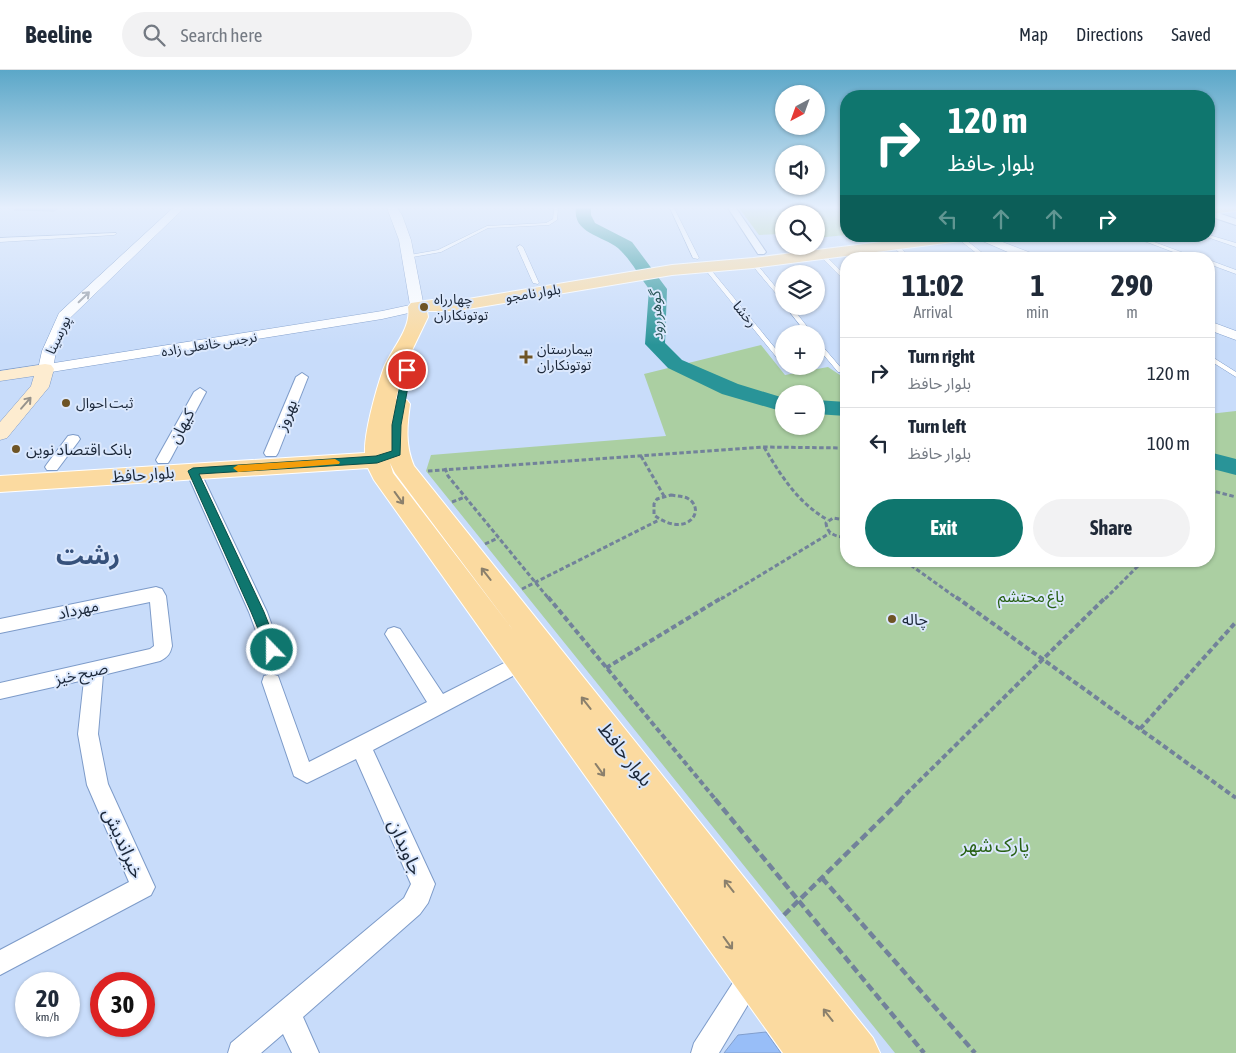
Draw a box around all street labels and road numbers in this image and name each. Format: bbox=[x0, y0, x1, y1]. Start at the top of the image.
street label: بلوار نامجو bbox=[504, 281, 562, 306]
street label: رخشا bbox=[729, 298, 760, 331]
street label: پورسینا bbox=[42, 313, 76, 358]
street label: نرجس خانعلی زاده bbox=[160, 328, 259, 360]
street label: بهروز bbox=[271, 397, 301, 434]
street label: کیهان bbox=[165, 405, 199, 447]
street label: بلوار حافظ bbox=[111, 463, 175, 486]
street label: مهرداد bbox=[56, 596, 100, 623]
street label: صبح خیز bbox=[52, 658, 110, 692]
street label: بلوار حافظ bbox=[593, 718, 658, 791]
street label: خیراندیش bbox=[98, 804, 149, 882]
street label: جاویدان bbox=[383, 816, 428, 879]

